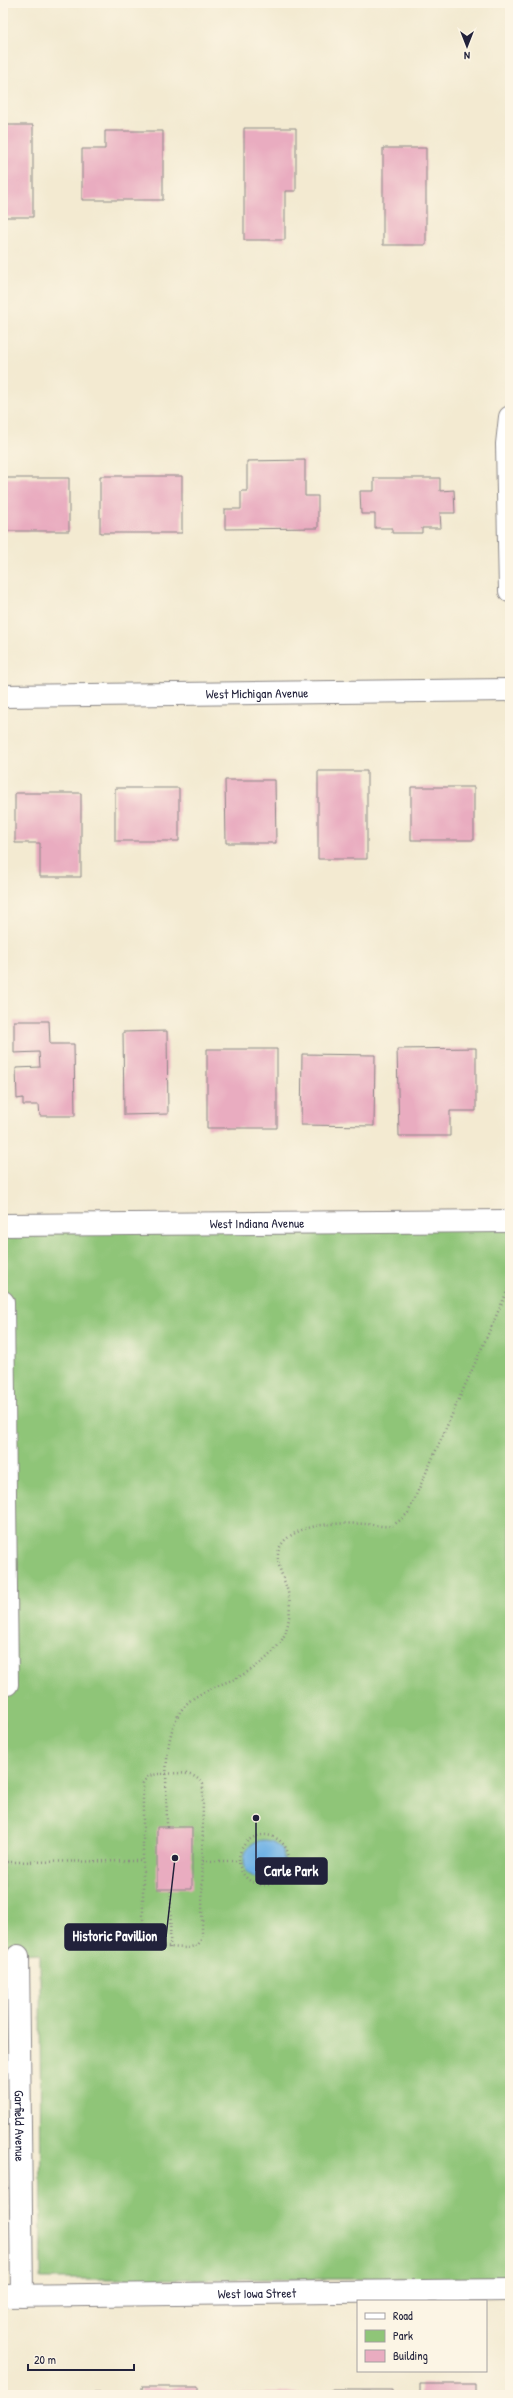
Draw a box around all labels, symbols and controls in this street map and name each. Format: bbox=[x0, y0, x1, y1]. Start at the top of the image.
north arrow bbox=[447, 26, 487, 66]
text: N bbox=[464, 49, 470, 63]
street label: West Michigan Avenue bbox=[206, 683, 308, 703]
street label: West Indiana Avenue bbox=[210, 1214, 304, 1232]
callout: Carle Park bbox=[256, 1858, 327, 1884]
text: Carle Park bbox=[264, 1861, 318, 1880]
callout: Historic Pavillion bbox=[65, 1924, 166, 1950]
text: Historic Pavillion bbox=[73, 1926, 157, 1945]
street label: Garfield Avenue bbox=[11, 2090, 29, 2162]
street label: West Iowa Street bbox=[218, 2284, 297, 2302]
legend bbox=[357, 2300, 487, 2372]
text: Road bbox=[393, 2307, 413, 2324]
text: Park bbox=[393, 2327, 413, 2344]
scale bar bbox=[28, 2346, 134, 2372]
text: Building bbox=[393, 2347, 428, 2364]
text: 20 m bbox=[34, 2351, 56, 2368]

